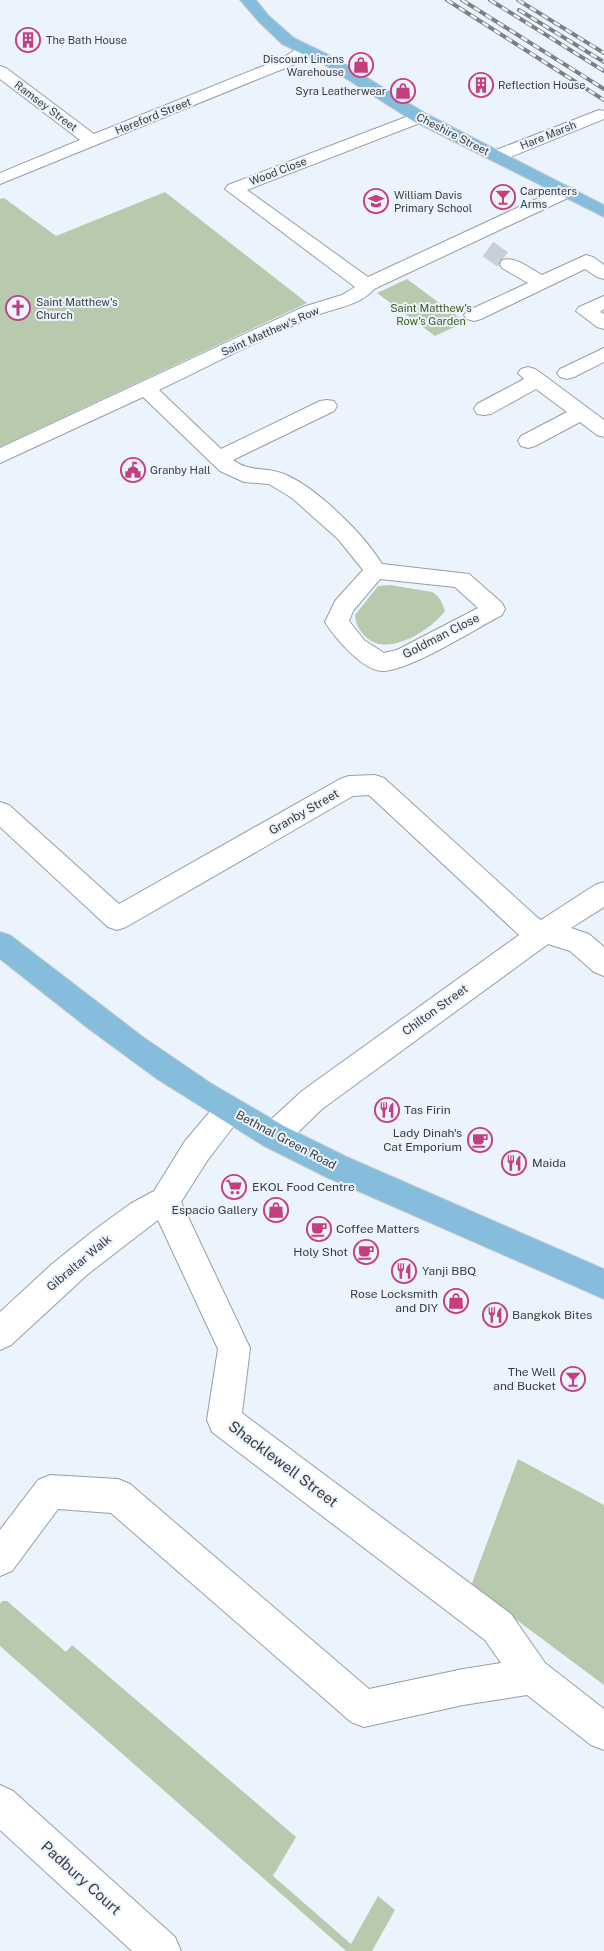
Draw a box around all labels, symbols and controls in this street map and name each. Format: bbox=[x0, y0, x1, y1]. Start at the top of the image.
building icon: The Bath House bbox=[15, 27, 41, 53]
place label: The Bath House bbox=[46, 34, 127, 46]
shop icon: Discount Linens Warehouse bbox=[348, 52, 374, 78]
place label: Discount Linens Warehouse bbox=[263, 53, 344, 78]
building icon: Reflection House bbox=[468, 72, 494, 98]
shop icon: Syra Leatherwear bbox=[390, 78, 416, 104]
street label: Ramsey Street bbox=[12, 79, 80, 133]
place label: Reflection House bbox=[498, 79, 586, 91]
place label: Syra Leatherwear bbox=[295, 85, 386, 97]
street label: Hereford Street bbox=[113, 95, 193, 137]
street label: Cheshire Street bbox=[415, 110, 491, 158]
street label: Hare Marsh bbox=[518, 118, 578, 152]
street label: Wood Close bbox=[248, 155, 308, 187]
bar icon: Carpenters Arms bbox=[490, 184, 516, 210]
place label: Carpenters Arms bbox=[520, 185, 577, 210]
school or university icon: William Davis Primary School bbox=[363, 188, 389, 214]
place label: William Davis Primary School bbox=[394, 189, 472, 214]
church icon: Saint Matthew's Church bbox=[5, 295, 31, 321]
place label: Saint Matthew's Church bbox=[36, 296, 118, 321]
park label: Saint Matthew's Row's Garden bbox=[390, 302, 472, 327]
street label: Saint Matthew's Row bbox=[219, 304, 321, 358]
public building icon: Granby Hall bbox=[120, 457, 146, 483]
place label: Granby Hall bbox=[150, 464, 211, 476]
street label: Goldman Close bbox=[400, 611, 482, 661]
street label: Granby Street bbox=[267, 786, 342, 838]
street label: Chilton Street bbox=[399, 981, 471, 1038]
restaurant icon: Tas Firin bbox=[374, 1097, 400, 1123]
place label: Tas Firin bbox=[404, 1103, 451, 1117]
street label: Bethnal Green Road bbox=[233, 1108, 339, 1172]
place label: Lady Dinah's Cat Emporium bbox=[383, 1126, 462, 1154]
cafe icon: Lady Dinah's Cat Emporium bbox=[467, 1127, 493, 1153]
restaurant icon: Maida bbox=[501, 1150, 527, 1176]
place label: Maida bbox=[532, 1156, 566, 1170]
supermarket icon: EKOL Food Centre bbox=[221, 1174, 247, 1200]
place label: EKOL Food Centre bbox=[252, 1180, 355, 1194]
shop icon: Espacio Gallery bbox=[263, 1197, 289, 1223]
place label: Espacio Gallery bbox=[172, 1203, 259, 1217]
cafe icon: Coffee Matters bbox=[306, 1216, 332, 1242]
place label: Coffee Matters bbox=[336, 1222, 419, 1236]
street label: Gibraltar Walk bbox=[44, 1232, 114, 1294]
cafe icon: Holy Shot bbox=[353, 1239, 379, 1265]
place label: Holy Shot bbox=[293, 1245, 348, 1259]
restaurant icon: Yanji BBQ bbox=[391, 1258, 417, 1284]
place label: Yanji BBQ bbox=[422, 1264, 476, 1278]
place label: Rose Locksmith and DIY bbox=[350, 1287, 439, 1315]
shop icon: Rose Locksmith and DIY bbox=[443, 1288, 469, 1314]
restaurant icon: Bangkok Bites bbox=[482, 1302, 508, 1328]
place label: Bangkok Bites bbox=[512, 1308, 592, 1322]
place label: The Well and Bucket bbox=[493, 1365, 556, 1393]
bar icon: The Well and Bucket bbox=[560, 1366, 586, 1392]
street label: Shacklewell Street bbox=[225, 1417, 341, 1510]
street label: Padbury Court bbox=[38, 1837, 125, 1918]

